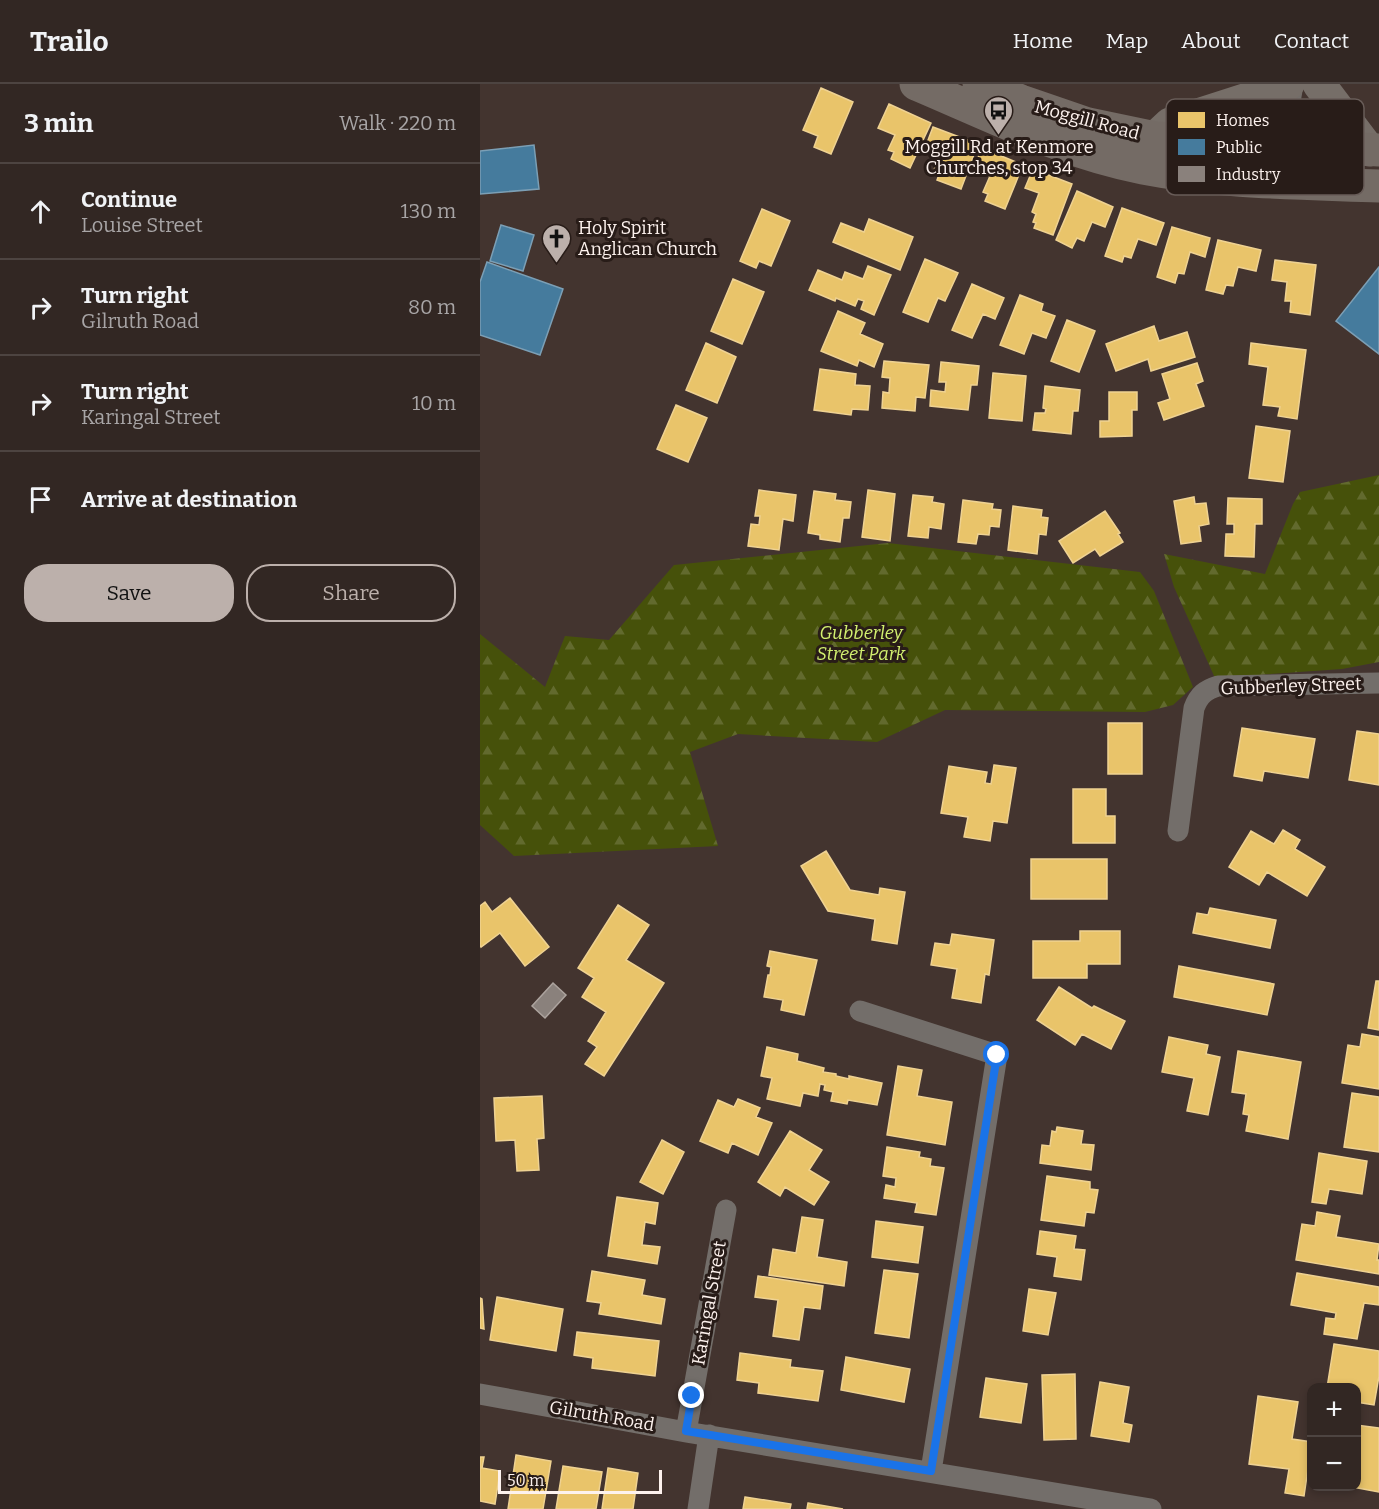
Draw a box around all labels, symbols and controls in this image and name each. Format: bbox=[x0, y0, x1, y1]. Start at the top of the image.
text: Trailo bbox=[30, 25, 109, 58]
text: Home bbox=[1013, 28, 1073, 54]
text: Map bbox=[1106, 28, 1148, 54]
text: About bbox=[1181, 28, 1241, 54]
text: Contact bbox=[1274, 28, 1349, 54]
bus stop icon: Moggill Rd at Kenmore Churches, stop 34 bbox=[983, 94, 1015, 136]
street label: Moggill Road bbox=[1032, 95, 1142, 145]
legend bbox=[1166, 99, 1364, 195]
text: 3 min bbox=[24, 108, 93, 139]
text: Walk · 220 m bbox=[339, 111, 456, 135]
text: Homes bbox=[1216, 111, 1269, 130]
place label: Moggill Rd at Kenmore Churches, stop 34 bbox=[904, 136, 1094, 179]
text: Public bbox=[1216, 138, 1262, 157]
text: Industry bbox=[1216, 165, 1281, 184]
text: Continue bbox=[81, 186, 177, 213]
icon: ahead bbox=[24, 195, 57, 228]
text: 130 m bbox=[401, 199, 456, 223]
text: Louise Street bbox=[81, 213, 203, 237]
place label: Holy Spirit Anglican Church bbox=[578, 217, 717, 260]
church icon: Holy Spirit Anglican Church bbox=[541, 222, 573, 264]
text: Turn right bbox=[81, 282, 189, 309]
icon: right bbox=[24, 291, 57, 324]
text: 80 m bbox=[408, 295, 456, 319]
text: Gilruth Road bbox=[81, 309, 199, 333]
text: Turn right bbox=[81, 378, 189, 405]
icon: right bbox=[24, 387, 57, 420]
text: 10 m bbox=[412, 391, 456, 415]
text: Karingal Street bbox=[81, 405, 221, 429]
icon: arrive bbox=[24, 483, 57, 516]
text: Arrive at destination bbox=[81, 486, 297, 513]
button: Save bbox=[24, 564, 234, 622]
button: Share bbox=[246, 564, 456, 622]
park label: Gubberley Street Park bbox=[816, 622, 906, 665]
street label: Gubberley Street bbox=[1220, 673, 1362, 699]
route start bbox=[983, 1041, 1009, 1067]
street label: Karingal Street bbox=[687, 1239, 731, 1367]
route end bbox=[678, 1382, 704, 1408]
map controls bbox=[1307, 1383, 1361, 1491]
button: + bbox=[1307, 1383, 1361, 1437]
street label: Gilruth Road bbox=[548, 1396, 657, 1436]
button: − bbox=[1307, 1437, 1361, 1491]
scale bar bbox=[498, 1467, 662, 1494]
text: 50 m bbox=[507, 1471, 544, 1490]

